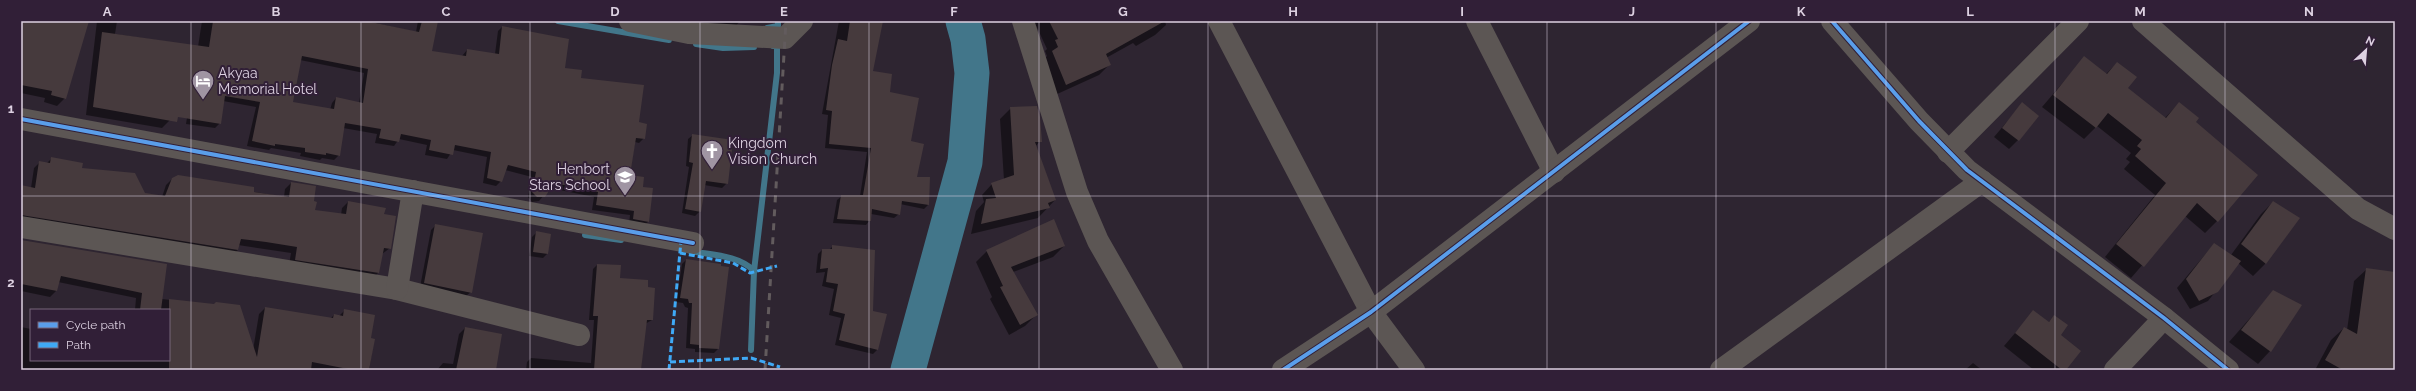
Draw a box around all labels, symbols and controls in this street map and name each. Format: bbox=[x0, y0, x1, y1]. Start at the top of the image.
text: A bbox=[103, 4, 112, 19]
text: B bbox=[272, 4, 281, 19]
text: C bbox=[442, 4, 451, 19]
text: D bbox=[610, 4, 620, 19]
text: E bbox=[780, 4, 788, 19]
text: F bbox=[950, 4, 958, 19]
text: G bbox=[1118, 4, 1128, 19]
text: H bbox=[1288, 4, 1298, 19]
text: I bbox=[1460, 4, 1464, 19]
text: J bbox=[1629, 4, 1635, 19]
text: K bbox=[1797, 4, 1806, 19]
text: L bbox=[1966, 4, 1974, 19]
text: M bbox=[2134, 4, 2146, 19]
text: N bbox=[2304, 4, 2314, 19]
north arrow bbox=[2346, 30, 2386, 70]
text: N bbox=[2364, 34, 2377, 49]
place label: Akyaa Memorial Hotel bbox=[218, 65, 317, 97]
hotel icon: Akyaa Memorial Hotel bbox=[190, 68, 216, 101]
text: 1 bbox=[8, 101, 15, 116]
place label: Kingdom Vision Church bbox=[728, 135, 817, 167]
church icon: Kingdom Vision Church bbox=[699, 138, 725, 171]
place label: Henbort Stars School bbox=[529, 161, 610, 193]
school or university icon: Henbort Stars School bbox=[612, 164, 638, 197]
text: 2 bbox=[7, 275, 15, 290]
legend bbox=[30, 309, 170, 361]
text: Cycle path bbox=[66, 318, 125, 332]
text: Path bbox=[66, 338, 91, 352]

